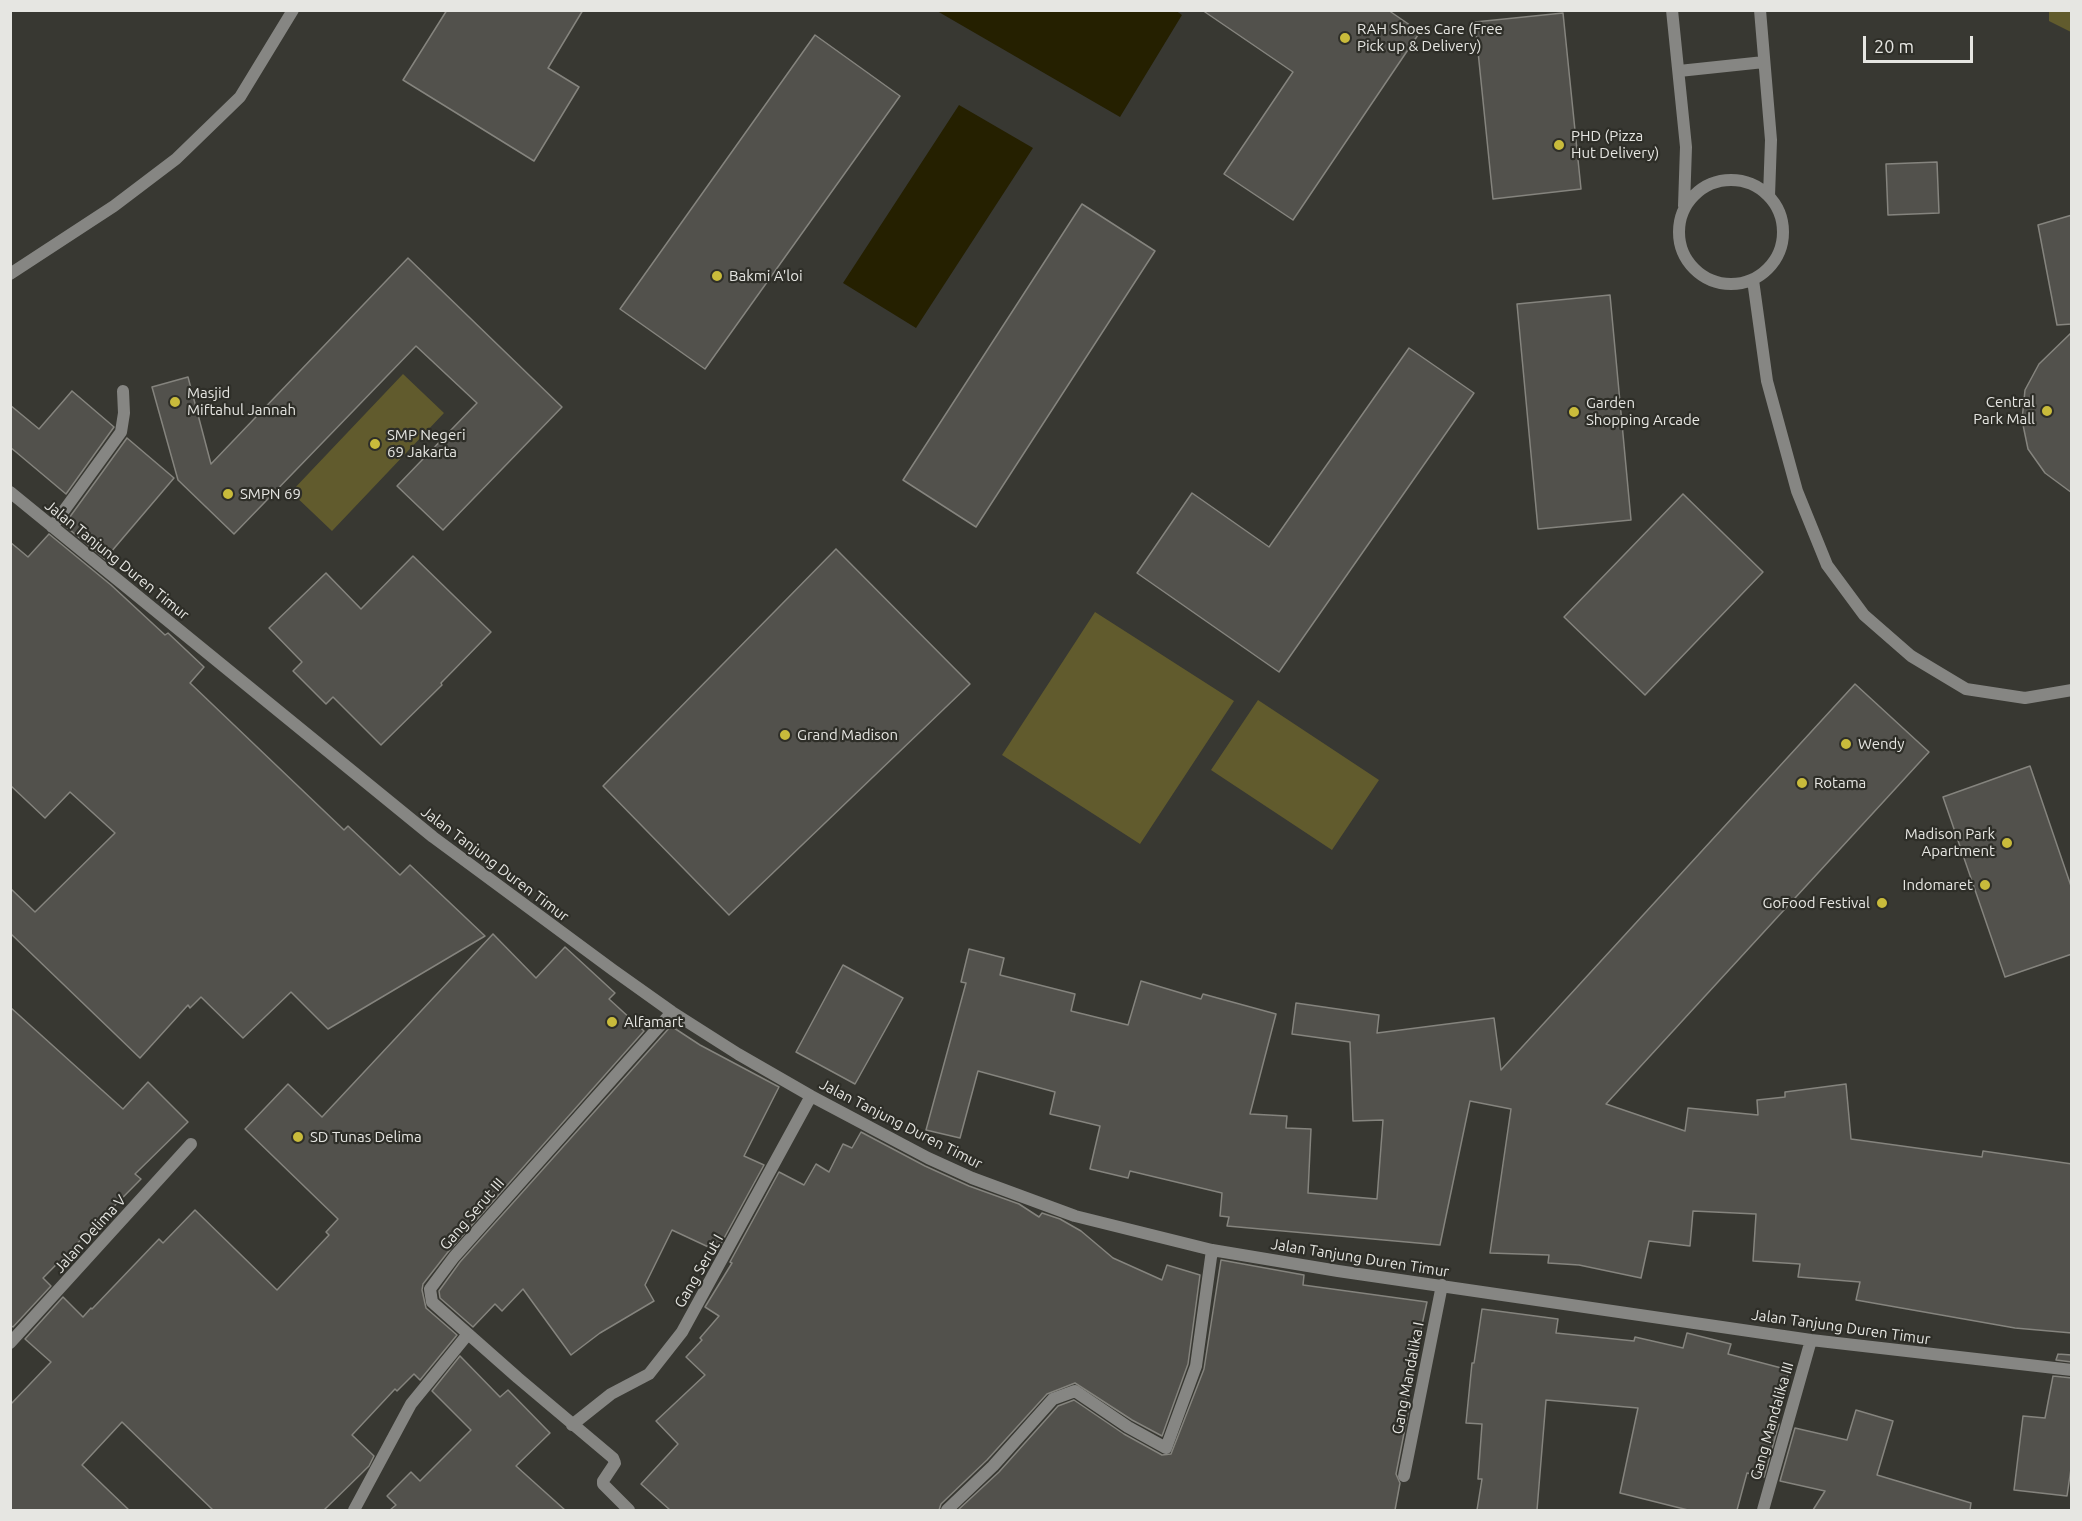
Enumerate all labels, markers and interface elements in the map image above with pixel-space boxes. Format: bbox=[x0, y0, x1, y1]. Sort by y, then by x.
place label: RAH Shoes Care (Free Pick up & Delivery) bbox=[1357, 20, 1503, 55]
scale bar bbox=[1866, 24, 1976, 62]
marker: RAH Shoes Care (Free Pick up & Delivery) bbox=[1338, 31, 1352, 45]
text: 20 m bbox=[1874, 36, 1914, 56]
place label: PHD (Pizza Hut Delivery) bbox=[1571, 127, 1659, 162]
marker: PHD (Pizza Hut Delivery) bbox=[1552, 138, 1566, 152]
place label: Bakmi A'loi bbox=[729, 267, 803, 285]
marker: Bakmi A'loi bbox=[710, 269, 724, 283]
place label: Masjid Miftahul Jannah bbox=[187, 384, 296, 419]
place label: Central Park Mall bbox=[1973, 393, 2035, 428]
place label: Garden Shopping Arcade bbox=[1586, 394, 1700, 429]
marker: Masjid Miftahul Jannah bbox=[168, 395, 182, 409]
marker: Central Park Mall bbox=[2040, 404, 2054, 418]
marker: Garden Shopping Arcade bbox=[1567, 405, 1581, 419]
place label: SMP Negeri 69 Jakarta bbox=[387, 426, 466, 461]
marker: SMP Negeri 69 Jakarta bbox=[368, 437, 382, 451]
place label: SMPN 69 bbox=[240, 485, 301, 503]
marker: SMPN 69 bbox=[221, 487, 235, 501]
street label: Jalan Tanjung Duren Timur bbox=[41, 496, 193, 624]
place label: Grand Madison bbox=[797, 726, 898, 744]
marker: Grand Madison bbox=[778, 728, 792, 742]
place label: Wendy bbox=[1858, 735, 1904, 753]
marker: Wendy bbox=[1839, 737, 1853, 751]
place label: Rotama bbox=[1814, 774, 1866, 792]
marker: Rotama bbox=[1795, 776, 1809, 790]
street label: Jalan Tanjung Duren Timur bbox=[418, 803, 572, 925]
place label: Madison Park Apartment bbox=[1905, 825, 1995, 860]
marker: Madison Park Apartment bbox=[2000, 836, 2014, 850]
place label: Indomaret bbox=[1903, 876, 1973, 894]
marker: Indomaret bbox=[1978, 878, 1992, 892]
place label: GoFood Festival bbox=[1763, 894, 1870, 912]
marker: GoFood Festival bbox=[1875, 896, 1889, 910]
place label: Alfamart bbox=[624, 1013, 683, 1031]
marker: Alfamart bbox=[605, 1015, 619, 1029]
street label: Jalan Tanjung Duren Timur bbox=[817, 1075, 985, 1173]
place label: SD Tunas Delima bbox=[310, 1128, 422, 1146]
marker: SD Tunas Delima bbox=[291, 1130, 305, 1144]
street label: Gang Serut III bbox=[436, 1174, 508, 1254]
street label: Jalan Delima V bbox=[50, 1191, 130, 1277]
street label: Gang Serut I bbox=[671, 1231, 727, 1311]
street label: Jalan Tanjung Duren Timur bbox=[1270, 1235, 1450, 1281]
street label: Jalan Tanjung Duren Timur bbox=[1751, 1306, 1931, 1348]
street label: Gang Mandalika I bbox=[1388, 1320, 1428, 1436]
street label: Gang Mandalika III bbox=[1747, 1360, 1797, 1482]

